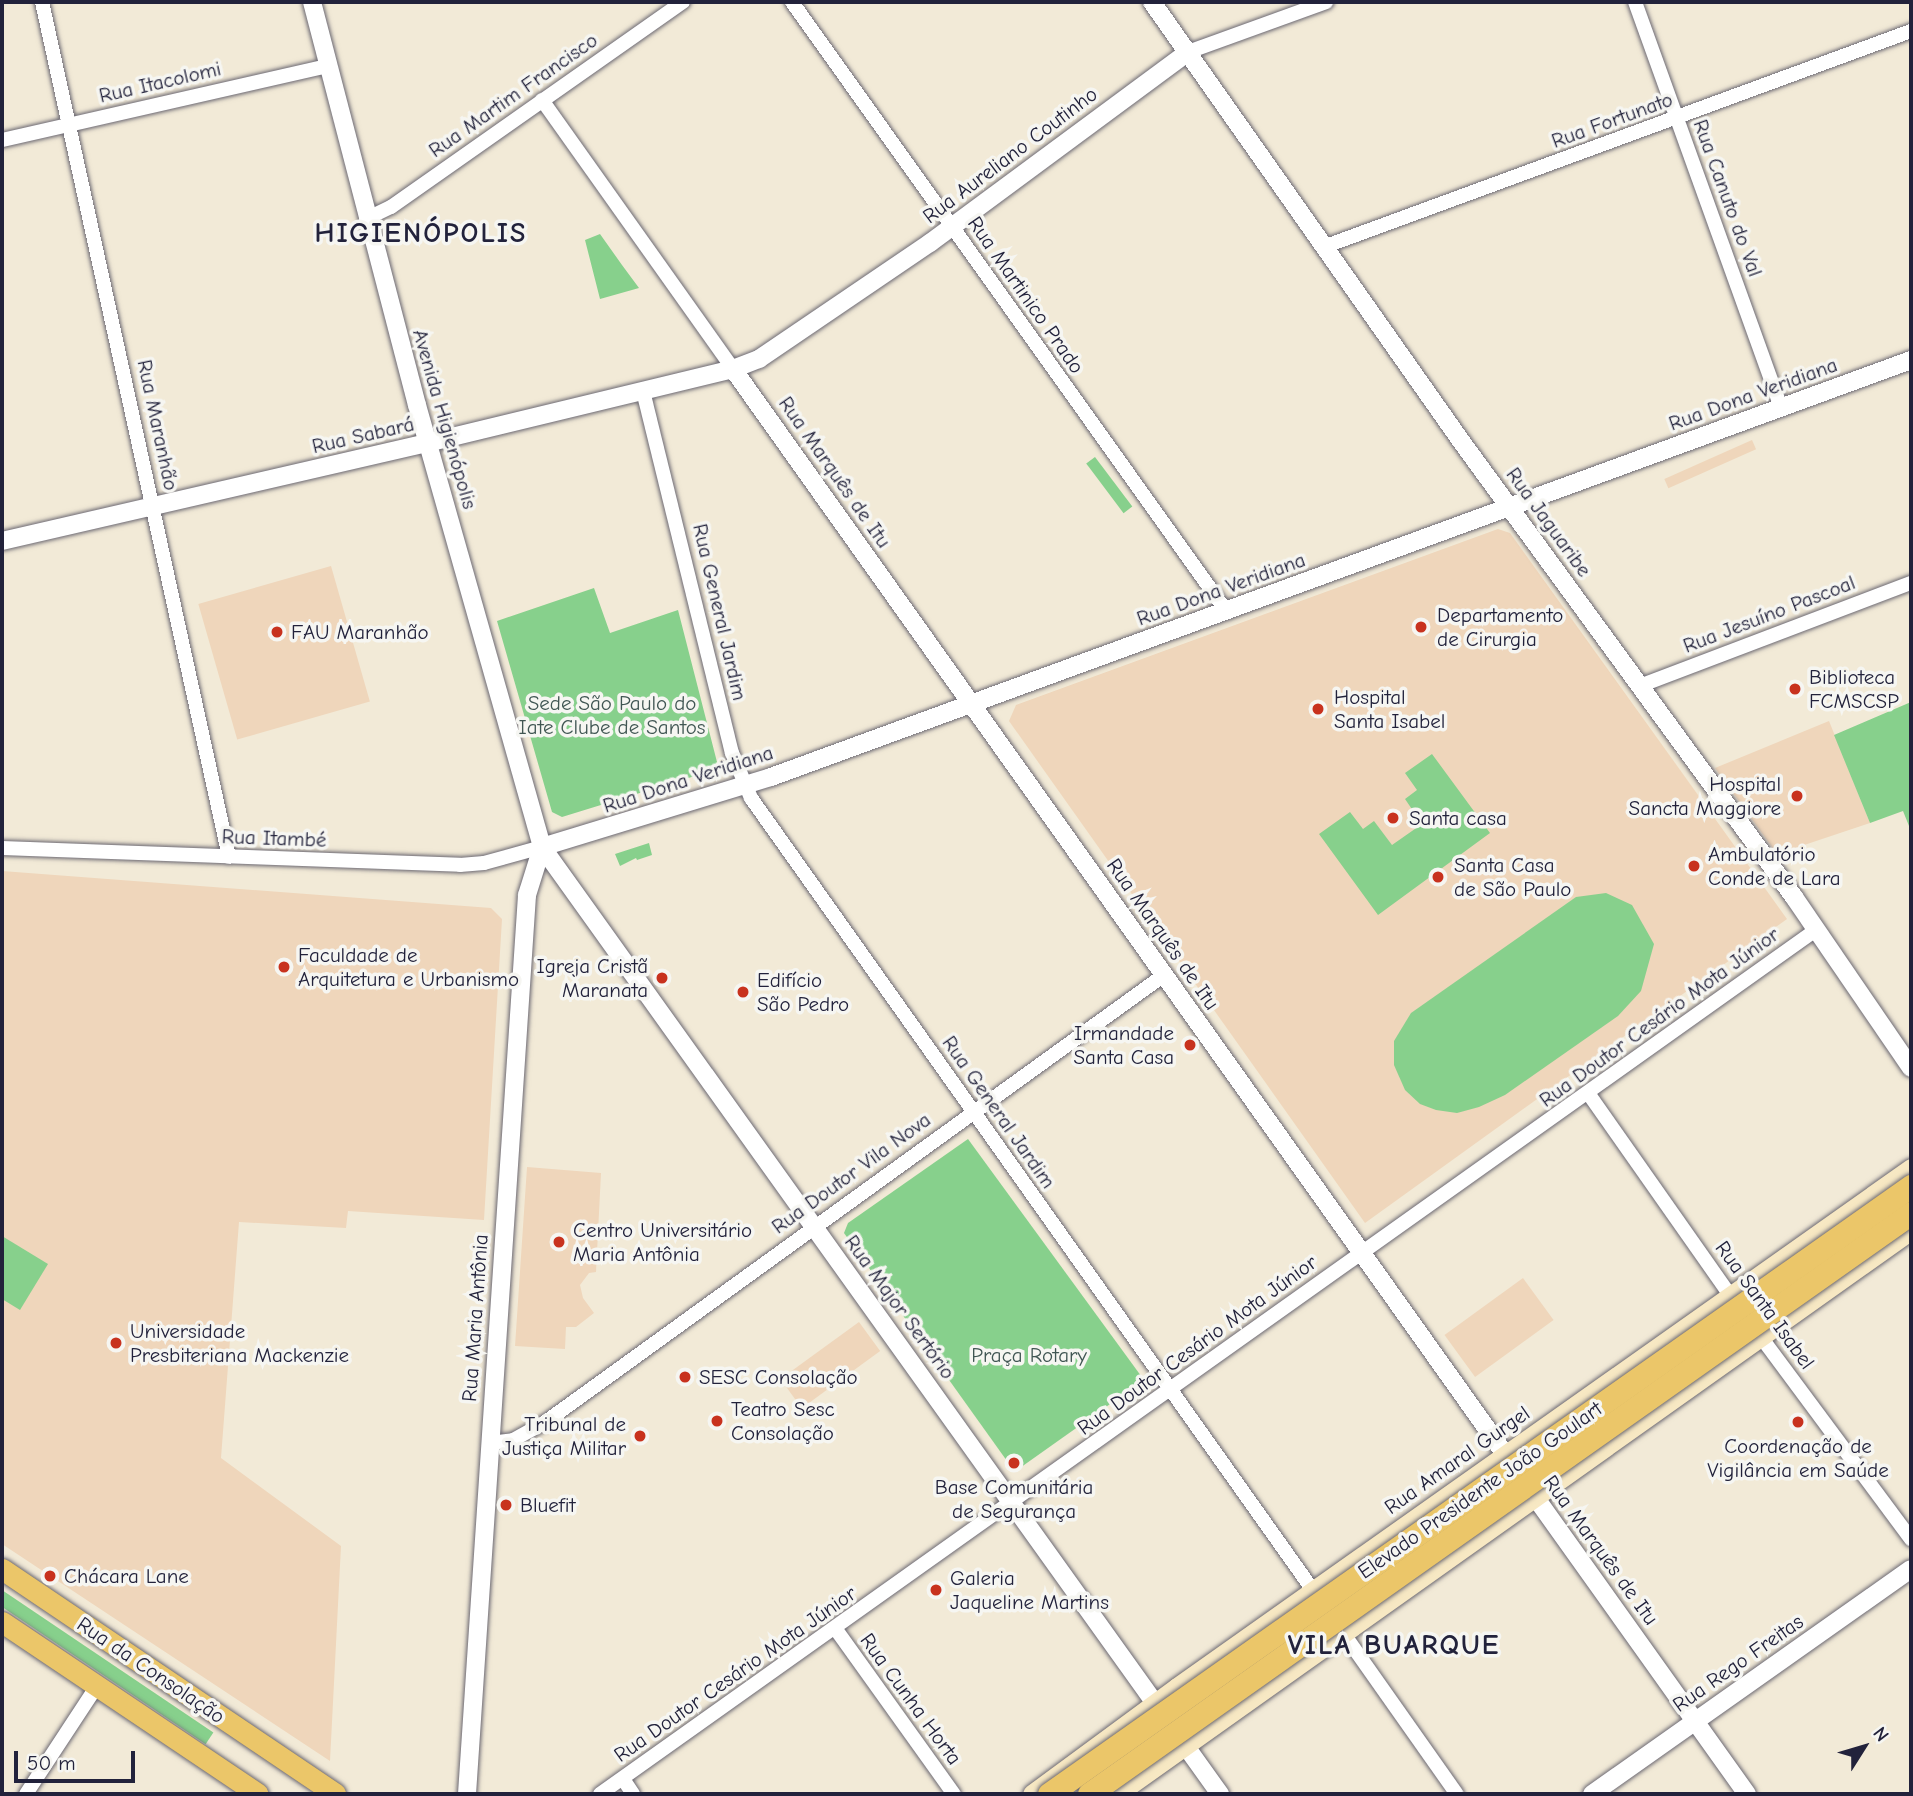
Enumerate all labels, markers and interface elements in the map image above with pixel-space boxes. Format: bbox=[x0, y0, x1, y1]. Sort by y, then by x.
street label: Rua Martim Francisco bbox=[424, 27, 602, 163]
street label: Rua Itacolomi bbox=[96, 56, 224, 108]
street label: Rua Aureliano Coutinho bbox=[918, 81, 1102, 229]
street label: Rua Fortunato bbox=[1548, 86, 1676, 154]
street label: Rua Canuto do Val bbox=[1688, 116, 1768, 280]
street label: Rua Martinico Prado bbox=[962, 212, 1090, 378]
district label: HIGIENÓPOLIS bbox=[316, 216, 526, 250]
street label: Avenida Higienópolis bbox=[407, 326, 483, 512]
street label: Rua Dona Veridiana bbox=[1665, 352, 1841, 436]
street label: Rua Maranhão bbox=[132, 357, 184, 493]
street label: Rua Marquês de Itu bbox=[773, 391, 897, 553]
street label: Rua Sabará bbox=[309, 411, 417, 459]
street label: Rua Jaguaribe bbox=[1501, 462, 1597, 582]
street label: Rua General Jardim bbox=[687, 521, 753, 703]
street label: Rua Dona Veridiana bbox=[1133, 547, 1309, 631]
street label: Rua Jesuíno Pascoal bbox=[1679, 570, 1859, 658]
place label: Departamento de Cirurgia bbox=[1437, 602, 1563, 652]
marker: Departamento de Cirurgia bbox=[1411, 617, 1431, 637]
place label: FAU Maranhão bbox=[291, 619, 429, 645]
marker: FAU Maranhão bbox=[269, 624, 285, 640]
place label: Biblioteca FCMSCSP bbox=[1809, 664, 1899, 714]
marker: Biblioteca FCMSCSP bbox=[1787, 681, 1803, 697]
place label: Hospital Santa Isabel bbox=[1334, 684, 1445, 734]
park label: Sede São Paulo do Iate Clube de Santos bbox=[519, 690, 705, 740]
marker: Hospital Santa Isabel bbox=[1308, 699, 1328, 719]
street label: Rua Dona Veridiana bbox=[600, 740, 776, 818]
place label: Hospital Sancta Maggiore bbox=[1629, 771, 1781, 821]
marker: Hospital Sancta Maggiore bbox=[1787, 786, 1807, 806]
place label: Santa casa bbox=[1409, 805, 1507, 831]
marker: Santa casa bbox=[1383, 808, 1403, 828]
street label: Rua Itambé bbox=[221, 824, 327, 852]
place label: Ambulatório Conde de Lara bbox=[1708, 841, 1841, 891]
place label: Santa Casa de São Paulo bbox=[1454, 852, 1571, 902]
street label: Rua Marquês de Itu bbox=[1101, 853, 1225, 1015]
marker: Ambulatório Conde de Lara bbox=[1686, 858, 1702, 874]
marker: Santa Casa de São Paulo bbox=[1428, 867, 1448, 887]
street label: Rua Doutor Cesário Mota Júnior bbox=[1534, 922, 1784, 1112]
place label: Faculdade de Arquitetura e Urbanismo bbox=[298, 942, 519, 992]
place label: Igreja Cristã Maranata bbox=[536, 953, 648, 1003]
marker: Faculdade de Arquitetura e Urbanismo bbox=[276, 959, 292, 975]
place label: Edifício São Pedro bbox=[757, 967, 849, 1017]
marker: Igreja Cristã Maranata bbox=[654, 970, 670, 986]
marker: Edifício São Pedro bbox=[735, 984, 751, 1000]
place label: Irmandade Santa Casa bbox=[1073, 1020, 1174, 1070]
street label: Rua General Jardim bbox=[937, 1031, 1061, 1193]
marker: Irmandade Santa Casa bbox=[1180, 1035, 1200, 1055]
street label: Rua Doutor Vila Nova bbox=[767, 1107, 935, 1239]
place label: Centro Universitário Maria Antônia bbox=[573, 1217, 752, 1267]
street label: Rua Major Sertório bbox=[839, 1230, 961, 1384]
street label: Rua Maria Antônia bbox=[457, 1233, 493, 1403]
marker: Centro Universitário Maria Antônia bbox=[551, 1234, 567, 1250]
street label: Rua Santa Isabel bbox=[1710, 1236, 1820, 1374]
street label: Rua Doutor Cesário Mota Júnior bbox=[1072, 1250, 1322, 1440]
place label: Universidade Presbiteriana Mackenzie bbox=[130, 1318, 349, 1368]
marker: Universidade Presbiteriana Mackenzie bbox=[108, 1335, 124, 1351]
park label: Praça Rotary bbox=[971, 1342, 1087, 1368]
place label: SESC Consolação bbox=[699, 1364, 858, 1390]
marker: SESC Consolação bbox=[677, 1369, 693, 1385]
place label: Teatro Sesc Consolação bbox=[731, 1396, 835, 1446]
street label: Elevado Presidente João Goulart bbox=[1353, 1396, 1607, 1584]
street label: Rua Amaral Gurgel bbox=[1379, 1400, 1535, 1520]
place label: Tribunal de Justiça Militar bbox=[502, 1411, 626, 1461]
marker: Teatro Sesc Consolação bbox=[709, 1413, 725, 1429]
marker: Coordenação de Vigilância em Saúde bbox=[1790, 1414, 1806, 1430]
marker: Tribunal de Justiça Militar bbox=[632, 1428, 648, 1444]
place label: Coordenação de Vigilância em Saúde bbox=[1707, 1433, 1889, 1483]
marker: Base Comunitária de Segurança bbox=[1006, 1455, 1022, 1471]
street label: Rua Marquês de Itu bbox=[1538, 1470, 1664, 1630]
place label: Base Comunitária de Segurança bbox=[935, 1474, 1093, 1524]
place label: Bluefit bbox=[520, 1492, 576, 1518]
marker: Bluefit bbox=[498, 1497, 514, 1513]
place label: Chácara Lane bbox=[64, 1563, 189, 1589]
place label: Galeria Jaqueline Martins bbox=[950, 1565, 1109, 1615]
marker: Chácara Lane bbox=[42, 1568, 58, 1584]
street label: Rua Doutor Cesário Mota Júnior bbox=[609, 1580, 861, 1768]
marker: Galeria Jaqueline Martins bbox=[928, 1582, 944, 1598]
street label: Rua Rego Freitas bbox=[1668, 1609, 1808, 1717]
street label: Rua da Consolação bbox=[72, 1611, 230, 1729]
street label: Rua Cunha Horta bbox=[855, 1628, 967, 1770]
district label: VILA BUARQUE bbox=[1289, 1628, 1499, 1662]
north arrow bbox=[1829, 1712, 1899, 1782]
text: N bbox=[1868, 1723, 1893, 1746]
scale bar bbox=[18, 1736, 138, 1780]
text: 50 m bbox=[27, 1751, 76, 1775]

